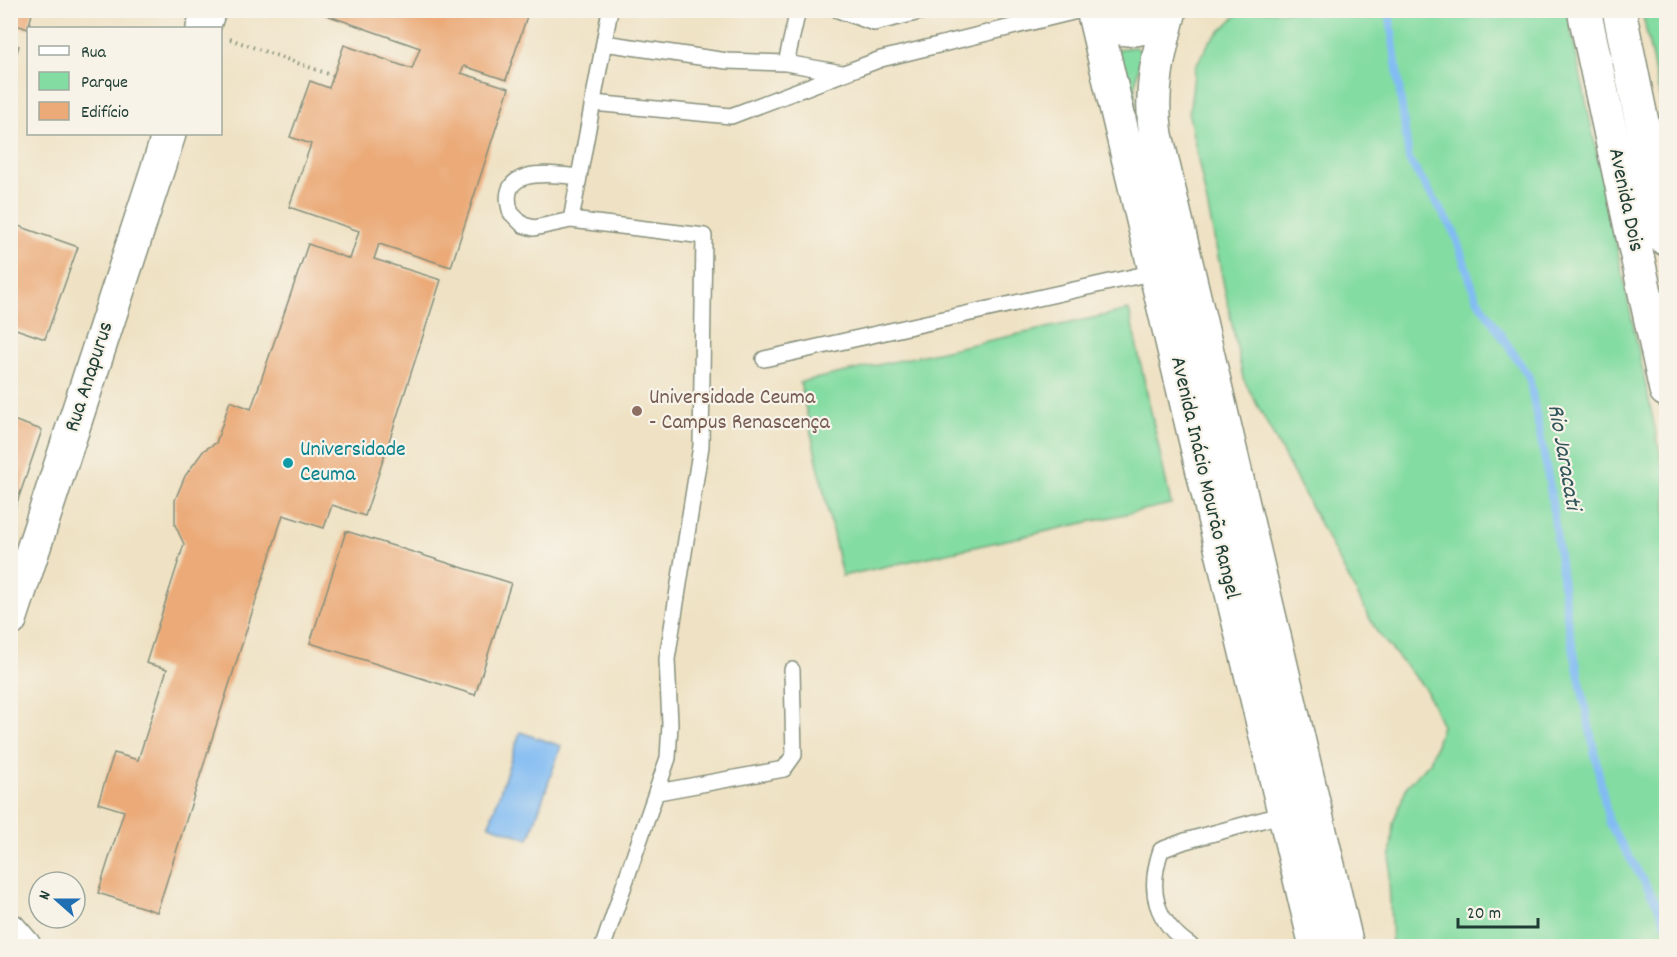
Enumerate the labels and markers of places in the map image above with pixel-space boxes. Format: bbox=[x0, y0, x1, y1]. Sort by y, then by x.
place label: Universidade Ceuma - Campus Renascença bbox=[649, 383, 830, 439]
marker: Universidade Ceuma - Campus Renascença bbox=[630, 404, 644, 418]
place label: Universidade Ceuma bbox=[300, 435, 406, 491]
marker: Universidade Ceuma bbox=[281, 456, 295, 470]

